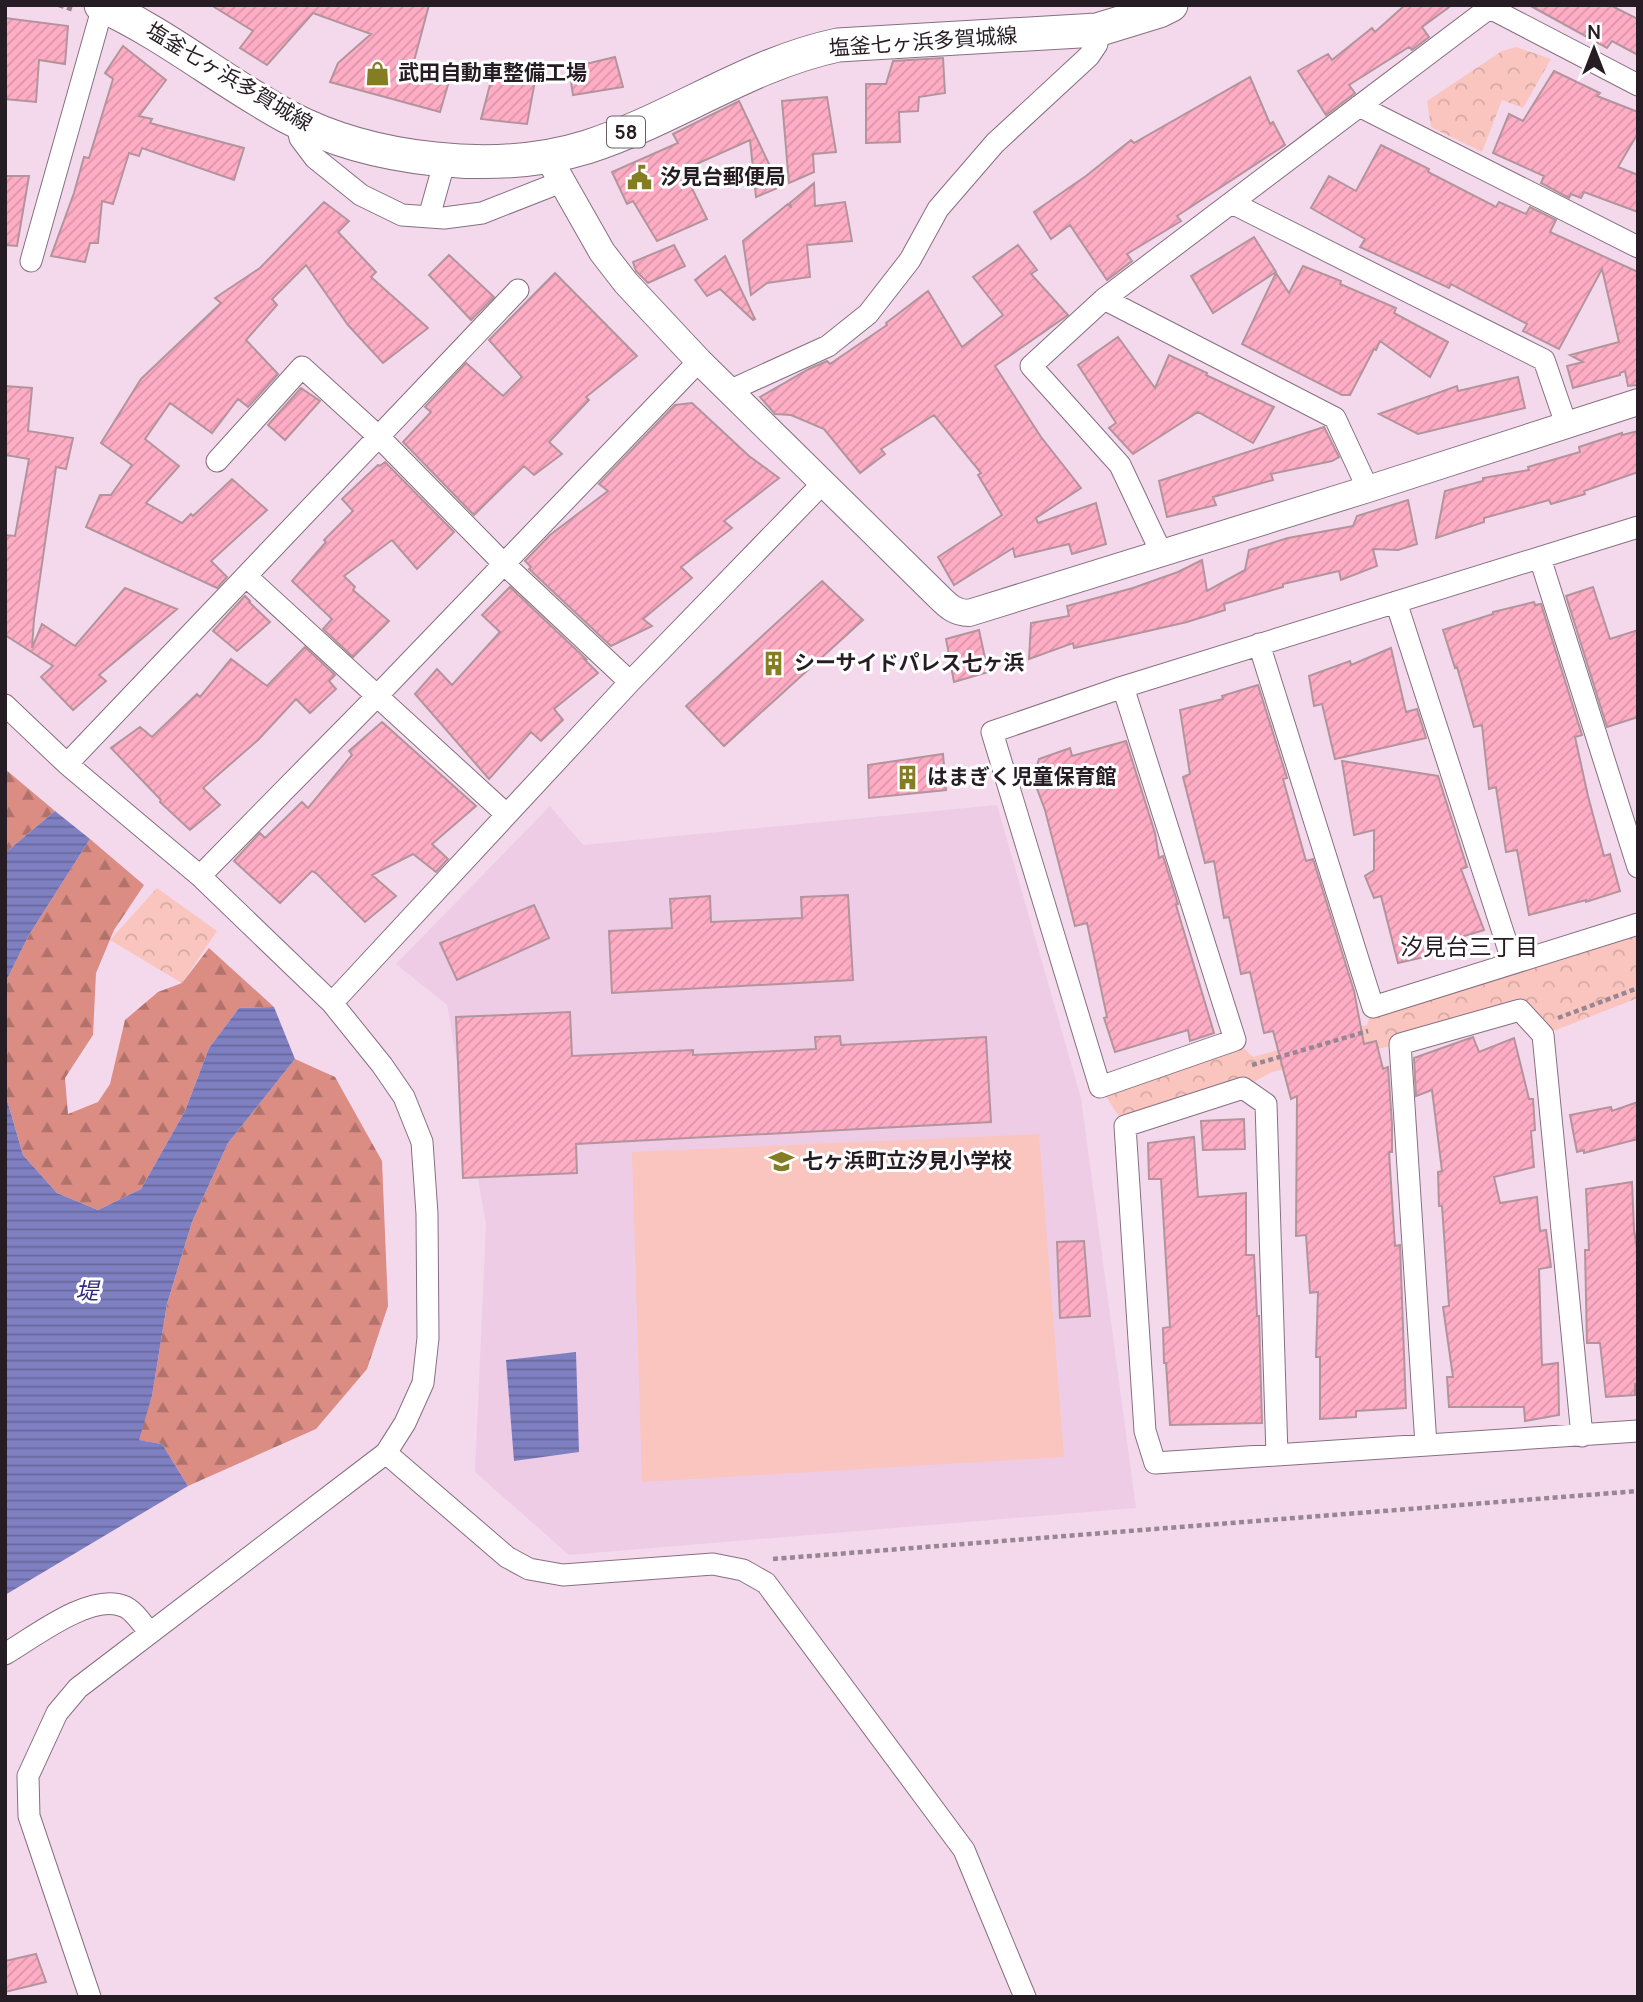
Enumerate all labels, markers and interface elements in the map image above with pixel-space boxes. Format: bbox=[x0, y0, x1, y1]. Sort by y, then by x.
north arrow bbox=[1559, 14, 1629, 84]
street label: 塩釜七ヶ浜多賀城線 bbox=[141, 15, 318, 137]
text: N bbox=[1587, 19, 1601, 45]
street label: 塩釜七ヶ浜多賀城線 bbox=[828, 20, 1018, 62]
place label: 武田自動車整備工場 bbox=[398, 58, 587, 86]
shop icon: 武田自動車整備工場 bbox=[364, 59, 392, 87]
road number: 58 bbox=[607, 116, 645, 148]
place label: 汐見台郵便局 bbox=[660, 162, 786, 190]
public building icon: 汐見台郵便局 bbox=[626, 163, 654, 191]
place label: シーサイドパレス七ヶ浜 bbox=[794, 648, 1025, 676]
building icon: シーサイドパレス七ヶ浜 bbox=[760, 649, 788, 677]
place label: はまぎく児童保育館 bbox=[927, 762, 1116, 790]
building icon: はまぎく児童保育館 bbox=[893, 763, 921, 791]
district label: 汐見台三丁目 bbox=[1400, 930, 1538, 962]
place label: 七ヶ浜町立汐見小学校 bbox=[802, 1146, 1012, 1174]
school or university icon: 七ヶ浜町立汐見小学校 bbox=[768, 1147, 796, 1175]
water label: 堤 bbox=[76, 1274, 102, 1306]

